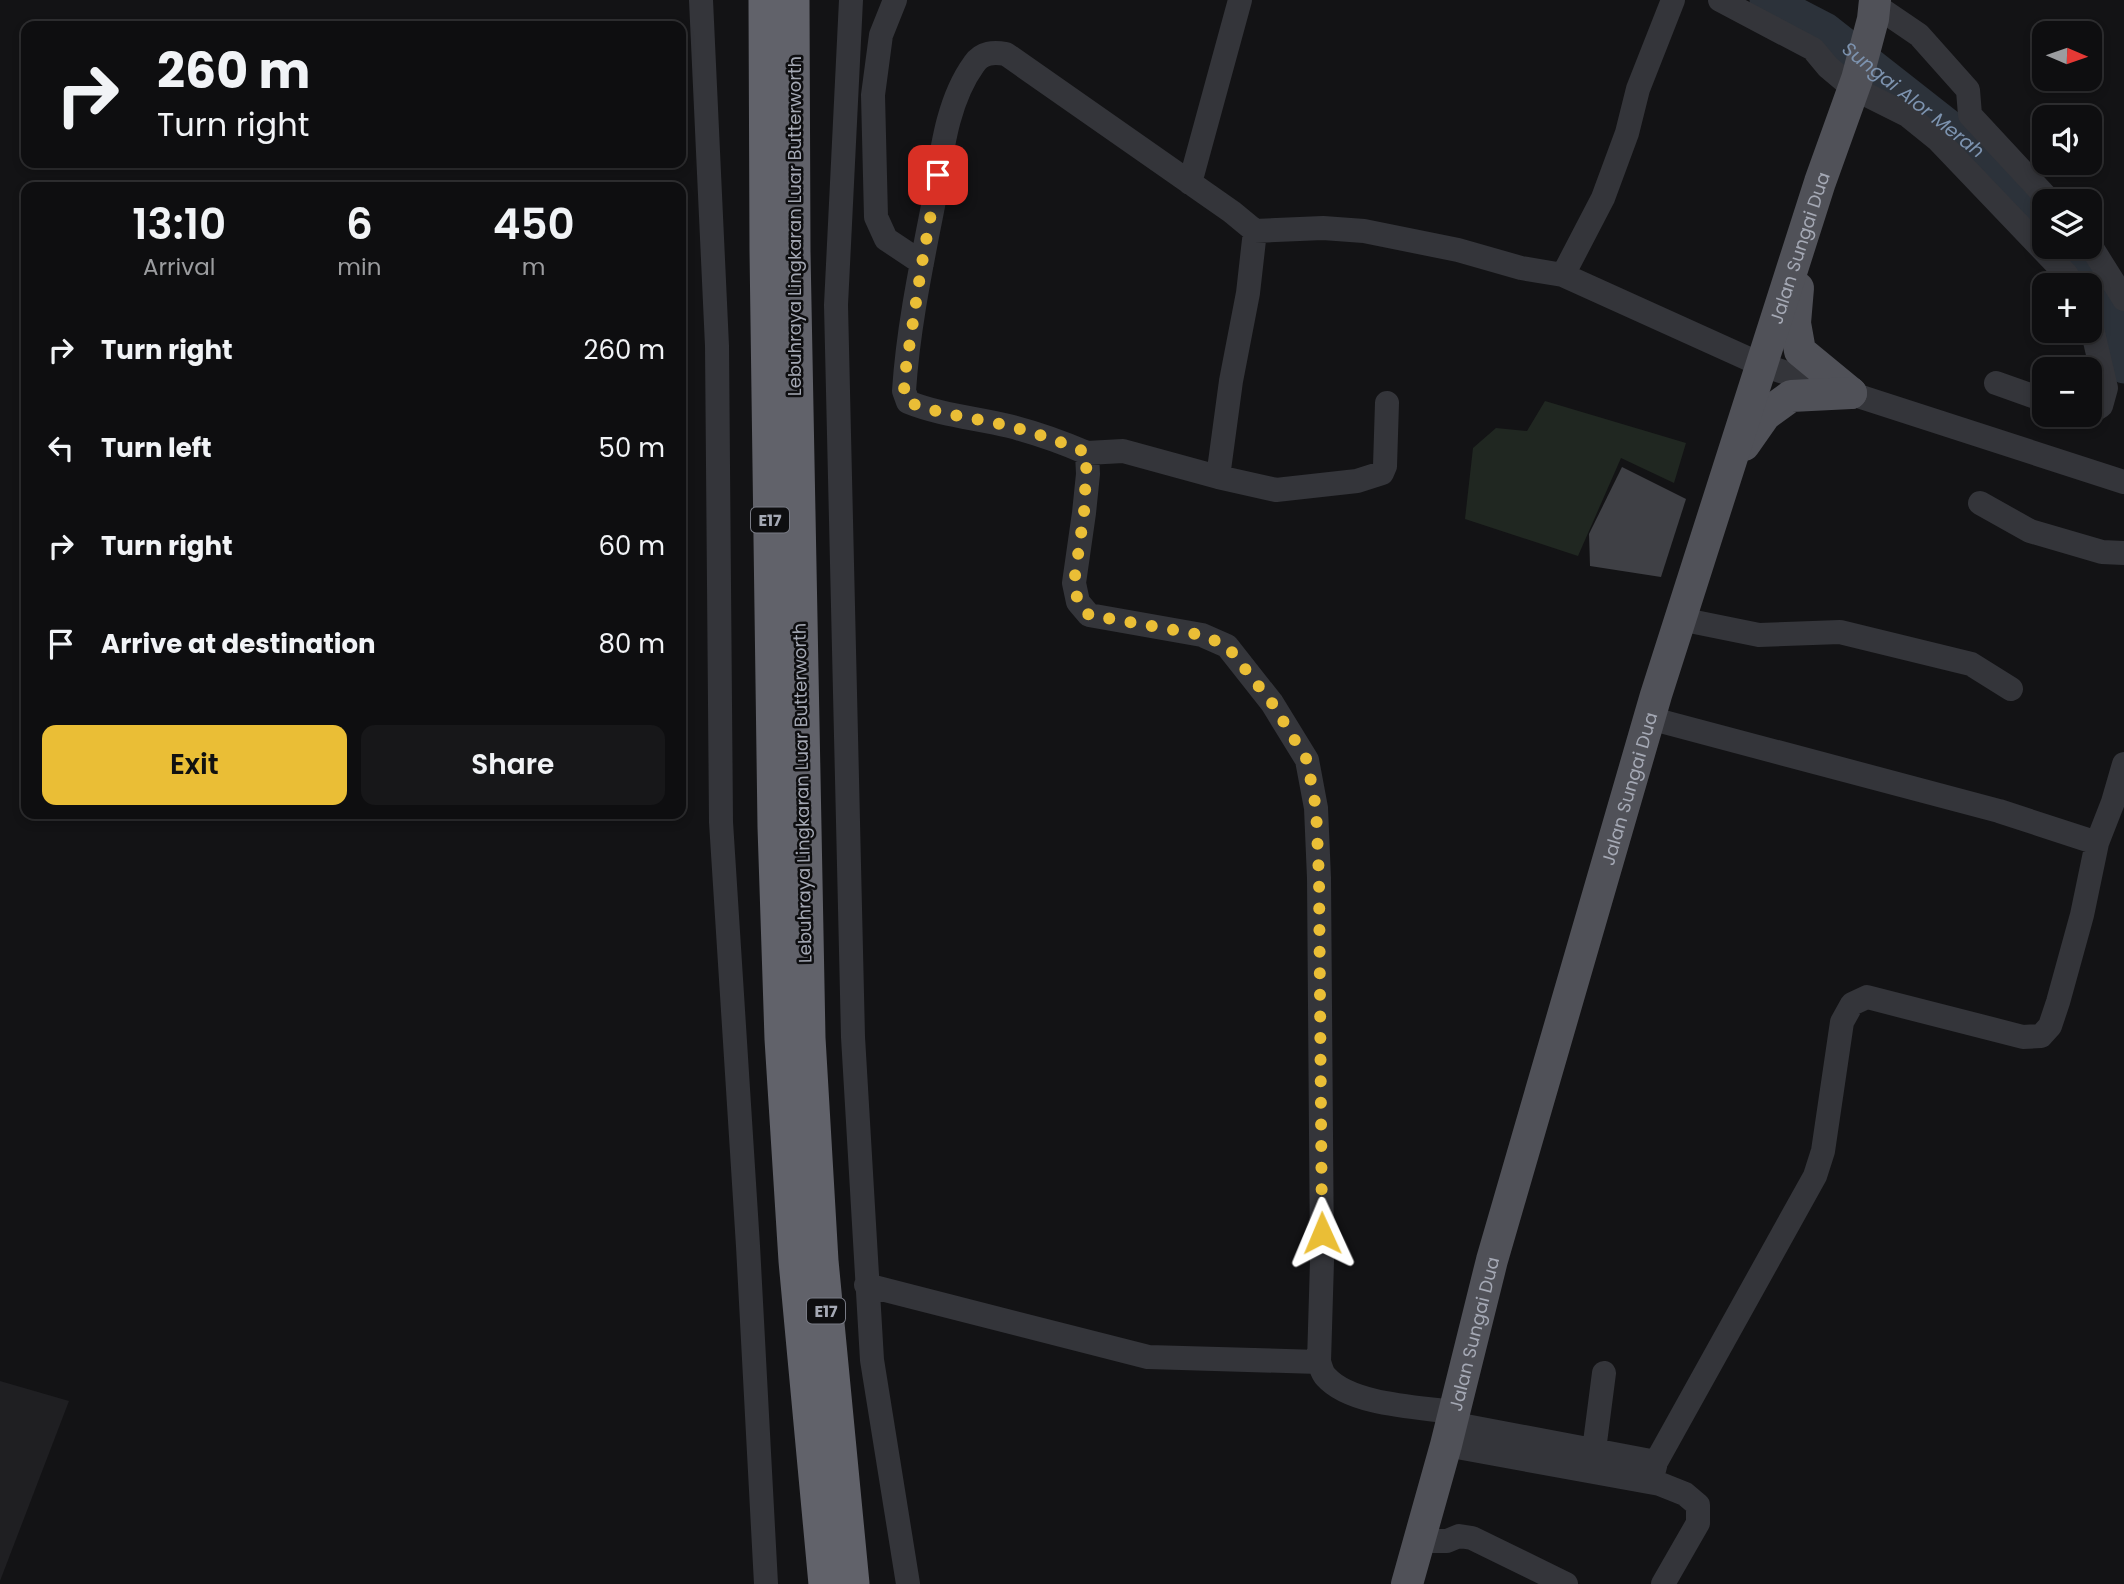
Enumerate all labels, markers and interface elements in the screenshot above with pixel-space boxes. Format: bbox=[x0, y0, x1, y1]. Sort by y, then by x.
north arrow bbox=[2032, 21, 2102, 91]
map controls bbox=[2032, 21, 2102, 427]
water label: Sungai Alor Merah bbox=[1837, 35, 1990, 164]
text: 260 m bbox=[157, 37, 310, 105]
icon: right bbox=[42, 49, 133, 140]
street label: Lebuhraya Lingkaran Luar Butterworth bbox=[782, 56, 807, 396]
text: Turn right bbox=[157, 102, 309, 147]
button: sound bbox=[2032, 105, 2102, 175]
pin bbox=[908, 145, 968, 205]
icon: arrive bbox=[919, 156, 957, 194]
street label: Jalan Sungai Dua bbox=[1763, 168, 1835, 327]
button: layers bbox=[2032, 189, 2102, 259]
text: 13:10 bbox=[132, 195, 226, 254]
text: 6 bbox=[346, 195, 373, 254]
text: 450 bbox=[493, 195, 575, 254]
text: Arrival bbox=[143, 251, 215, 283]
text: min bbox=[337, 251, 381, 283]
text: m bbox=[522, 251, 546, 283]
button: + bbox=[2032, 273, 2102, 343]
icon: right bbox=[42, 331, 80, 369]
text: Turn right bbox=[101, 332, 233, 368]
text: 260 m bbox=[583, 332, 665, 368]
button: − bbox=[2032, 357, 2102, 427]
icon: left bbox=[42, 429, 80, 467]
text: Turn left bbox=[101, 430, 212, 466]
text: 50 m bbox=[599, 430, 665, 466]
road number: E17 bbox=[751, 508, 789, 533]
icon: right bbox=[42, 527, 80, 565]
text: Turn right bbox=[101, 528, 233, 564]
text: 60 m bbox=[598, 528, 665, 564]
street label: Lebuhraya Lingkaran Luar Butterworth bbox=[787, 623, 817, 963]
icon: arrive bbox=[42, 625, 80, 663]
text: Arrive at destination bbox=[101, 626, 376, 662]
text: 80 m bbox=[599, 626, 665, 662]
street label: Jalan Sungai Dua bbox=[1595, 709, 1663, 868]
button: Exit bbox=[42, 725, 347, 805]
button: Share bbox=[361, 725, 665, 805]
position arrow bbox=[1285, 1196, 1359, 1270]
street label: Jalan Sungai Dua bbox=[1442, 1254, 1505, 1414]
road number: E17 bbox=[807, 1298, 845, 1324]

